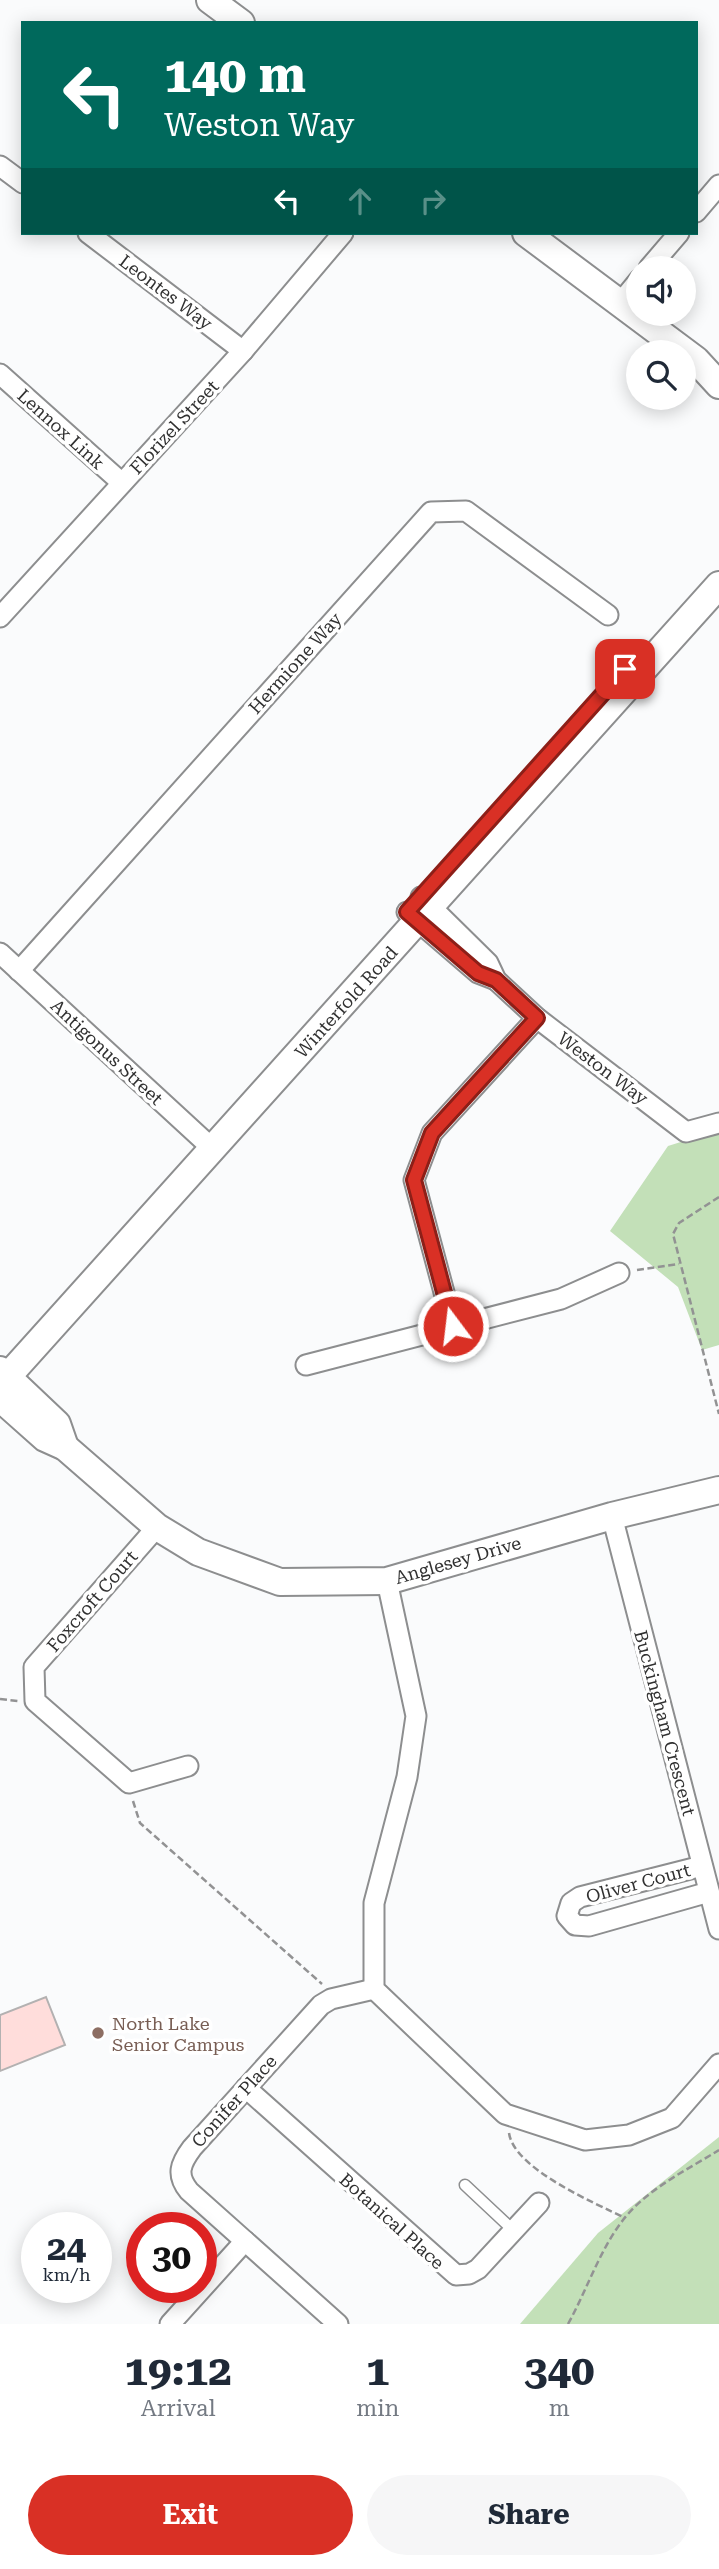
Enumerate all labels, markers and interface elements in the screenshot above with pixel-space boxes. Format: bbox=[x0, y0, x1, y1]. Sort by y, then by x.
text: 140 m bbox=[164, 47, 306, 104]
icon: left bbox=[49, 49, 140, 140]
text: Weston Way bbox=[164, 106, 355, 144]
icon: left bbox=[268, 182, 306, 220]
icon: ahead bbox=[341, 182, 379, 220]
icon: right bbox=[414, 182, 452, 220]
street label: Leontes Way bbox=[115, 250, 217, 334]
map controls bbox=[626, 256, 696, 410]
button: sound bbox=[626, 256, 696, 326]
button: search bbox=[626, 340, 696, 410]
street label: Florizel Street bbox=[125, 376, 223, 478]
street label: Lennox Link bbox=[13, 385, 109, 473]
street label: Hermione Way bbox=[244, 608, 346, 718]
pin bbox=[595, 639, 655, 699]
icon: arrive bbox=[606, 650, 644, 688]
street label: Winterfold Road bbox=[290, 941, 402, 1062]
street label: Antigonus Street bbox=[47, 995, 167, 1109]
street label: Weston Way bbox=[554, 1027, 652, 1109]
position arrow bbox=[416, 1289, 490, 1363]
street label: Anglesey Drive bbox=[393, 1532, 524, 1588]
street label: Foxcroft Court bbox=[42, 1546, 142, 1656]
street label: Buckingham Crescent bbox=[630, 1628, 700, 1818]
street label: Oliver Court bbox=[584, 1859, 693, 1907]
place label: North Lake Senior Campus bbox=[112, 2013, 244, 2055]
marker: North Lake Senior Campus bbox=[90, 2025, 106, 2041]
street label: Conifer Place bbox=[187, 2051, 281, 2151]
street label: Botanical Place bbox=[335, 2169, 449, 2274]
speed limit sign: 30 bbox=[126, 2212, 217, 2303]
text: 24 bbox=[47, 2228, 86, 2269]
text: km/h bbox=[42, 2264, 91, 2285]
text: 19:12 bbox=[125, 2346, 232, 2395]
text: 1 bbox=[366, 2346, 390, 2395]
text: 340 bbox=[524, 2346, 594, 2395]
text: Arrival bbox=[141, 2395, 215, 2422]
text: min bbox=[356, 2395, 399, 2422]
text: m bbox=[549, 2395, 570, 2422]
button: Exit bbox=[28, 2475, 353, 2555]
button: Share bbox=[367, 2475, 691, 2555]

